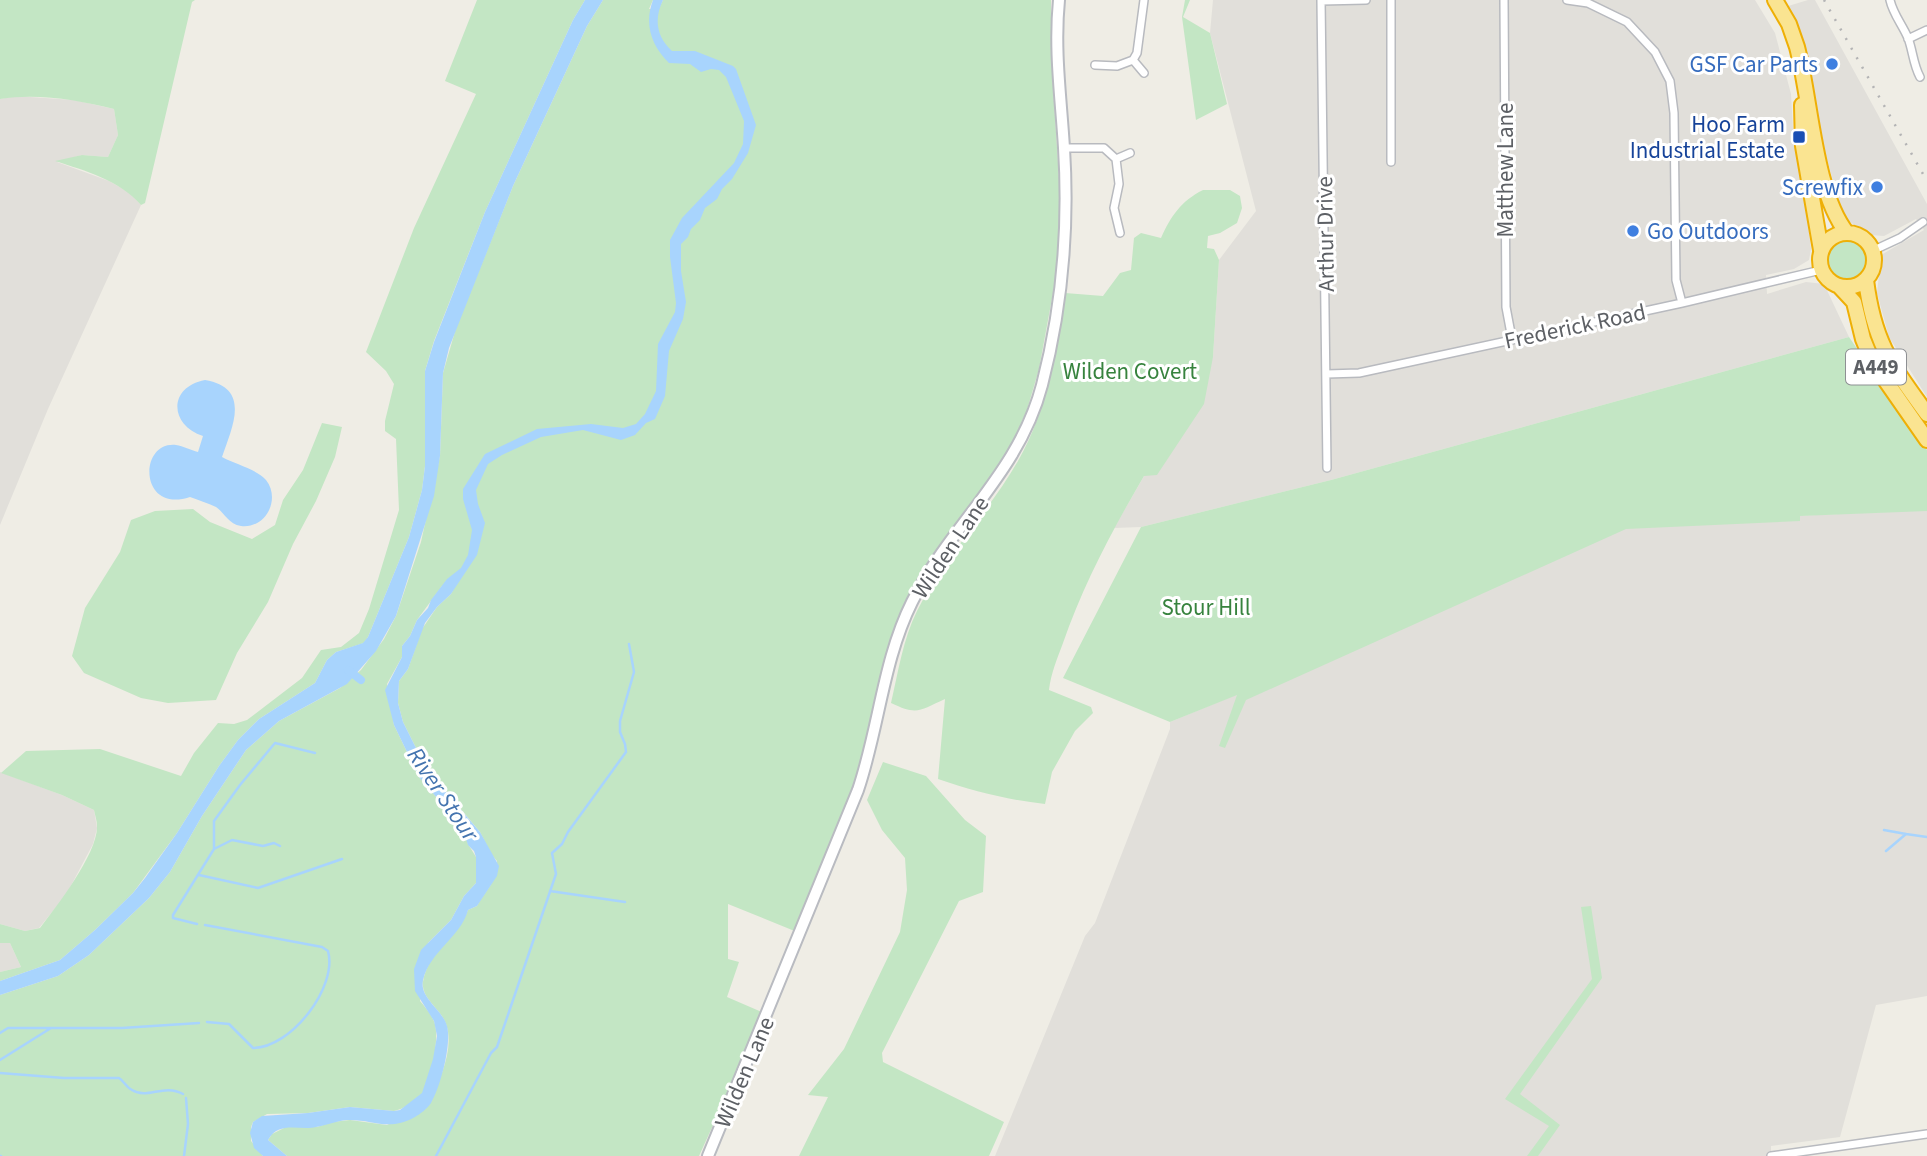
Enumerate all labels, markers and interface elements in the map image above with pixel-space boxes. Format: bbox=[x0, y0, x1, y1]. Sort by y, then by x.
place label: GSF Car Parts bbox=[1689, 48, 1818, 81]
marker: GSF Car Parts bbox=[1824, 56, 1840, 72]
street label: Matthew Lane bbox=[1489, 102, 1522, 238]
place label: Hoo Farm Industrial Estate bbox=[1630, 108, 1785, 167]
marker: Hoo Farm Industrial Estate bbox=[1791, 129, 1807, 145]
place label: Screwfix bbox=[1782, 171, 1863, 204]
street label: Arthur Drive bbox=[1308, 176, 1343, 292]
marker: Screwfix bbox=[1869, 179, 1885, 195]
place label: Go Outdoors bbox=[1647, 215, 1769, 248]
marker: Go Outdoors bbox=[1625, 223, 1641, 239]
street label: Frederick Road bbox=[1501, 295, 1649, 358]
road number: A449 bbox=[1846, 350, 1906, 384]
park label: Wilden Covert bbox=[1063, 355, 1197, 388]
street label: Wilden Lane bbox=[904, 489, 997, 605]
park label: Stour Hill bbox=[1161, 591, 1251, 624]
water label: River Stour bbox=[398, 740, 488, 850]
street label: Wilden Lane bbox=[706, 1012, 783, 1133]

